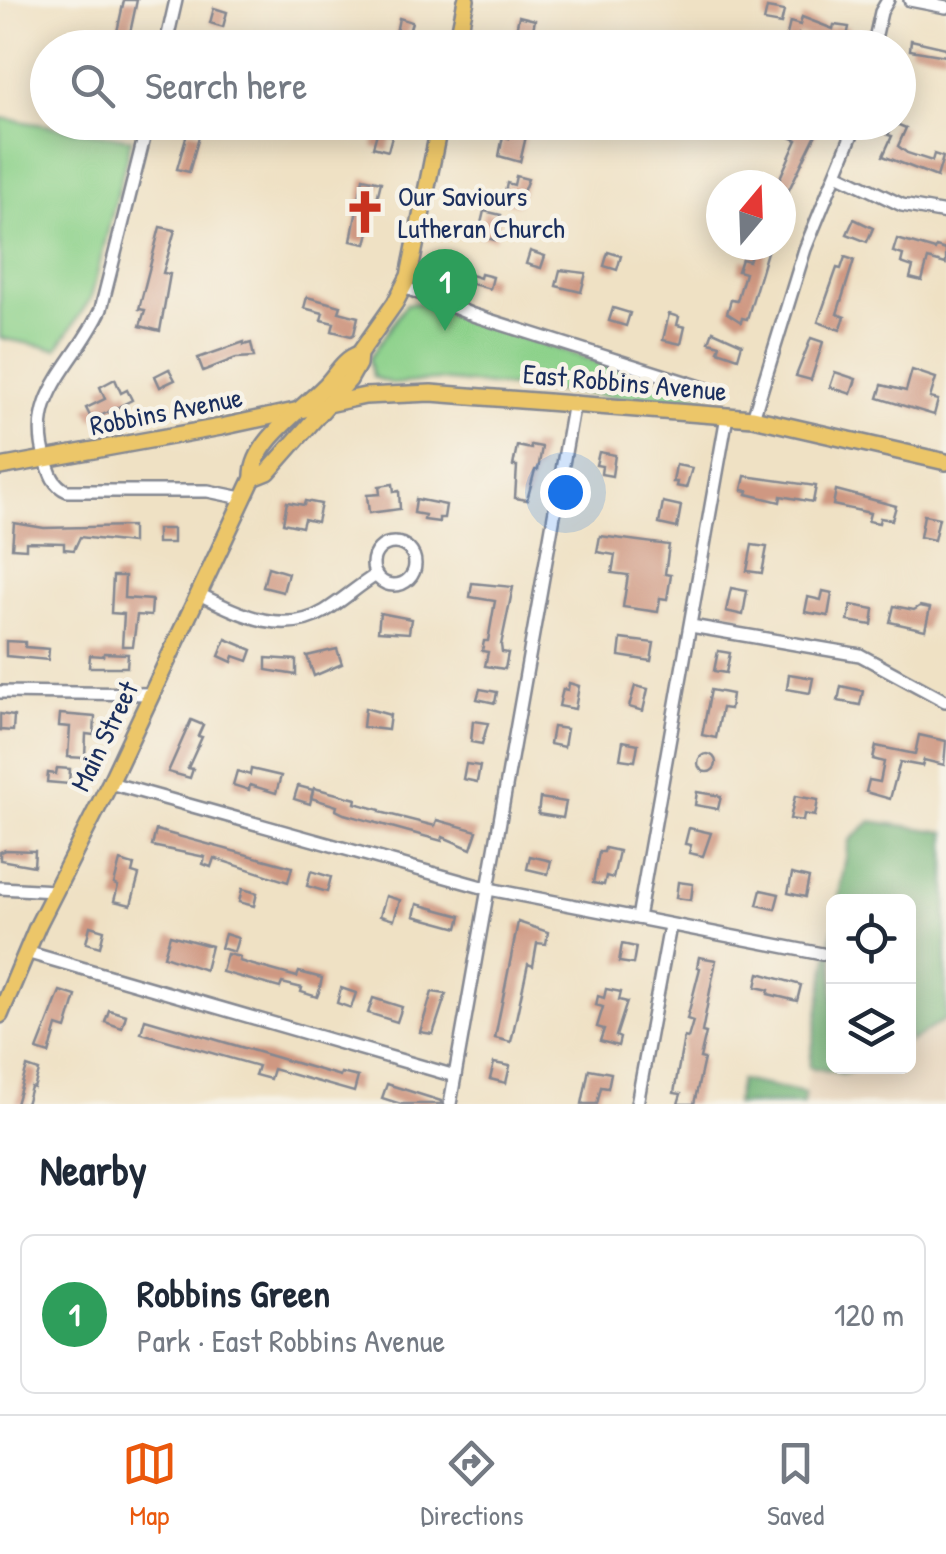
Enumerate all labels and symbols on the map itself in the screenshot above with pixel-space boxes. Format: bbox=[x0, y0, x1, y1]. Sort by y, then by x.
north arrow bbox=[706, 170, 796, 260]
place label: Our Saviours Lutheran Church bbox=[398, 177, 565, 247]
church icon: Our Saviours Lutheran Church bbox=[341, 188, 389, 236]
pin: 1 bbox=[412, 248, 478, 331]
street label: East Robbins Avenue bbox=[522, 354, 728, 410]
street label: Robbins Avenue bbox=[87, 378, 245, 444]
your location bbox=[540, 467, 591, 518]
street label: Main Street bbox=[61, 674, 147, 797]

